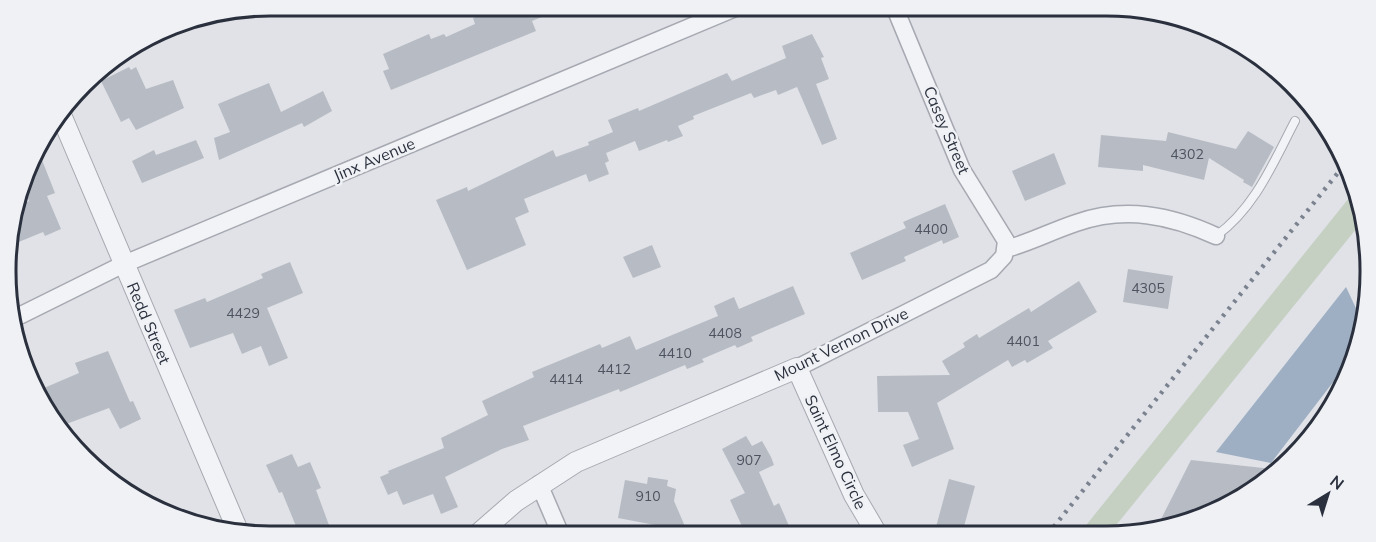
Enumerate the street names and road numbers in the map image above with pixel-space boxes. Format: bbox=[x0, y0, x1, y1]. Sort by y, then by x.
street label: Casey Street bbox=[919, 83, 975, 177]
street label: Jinx Avenue bbox=[330, 133, 418, 185]
street label: Redd Street bbox=[123, 279, 175, 367]
street label: Mount Vernon Drive bbox=[771, 303, 911, 385]
street label: Saint Elmo Circle bbox=[801, 392, 871, 512]

